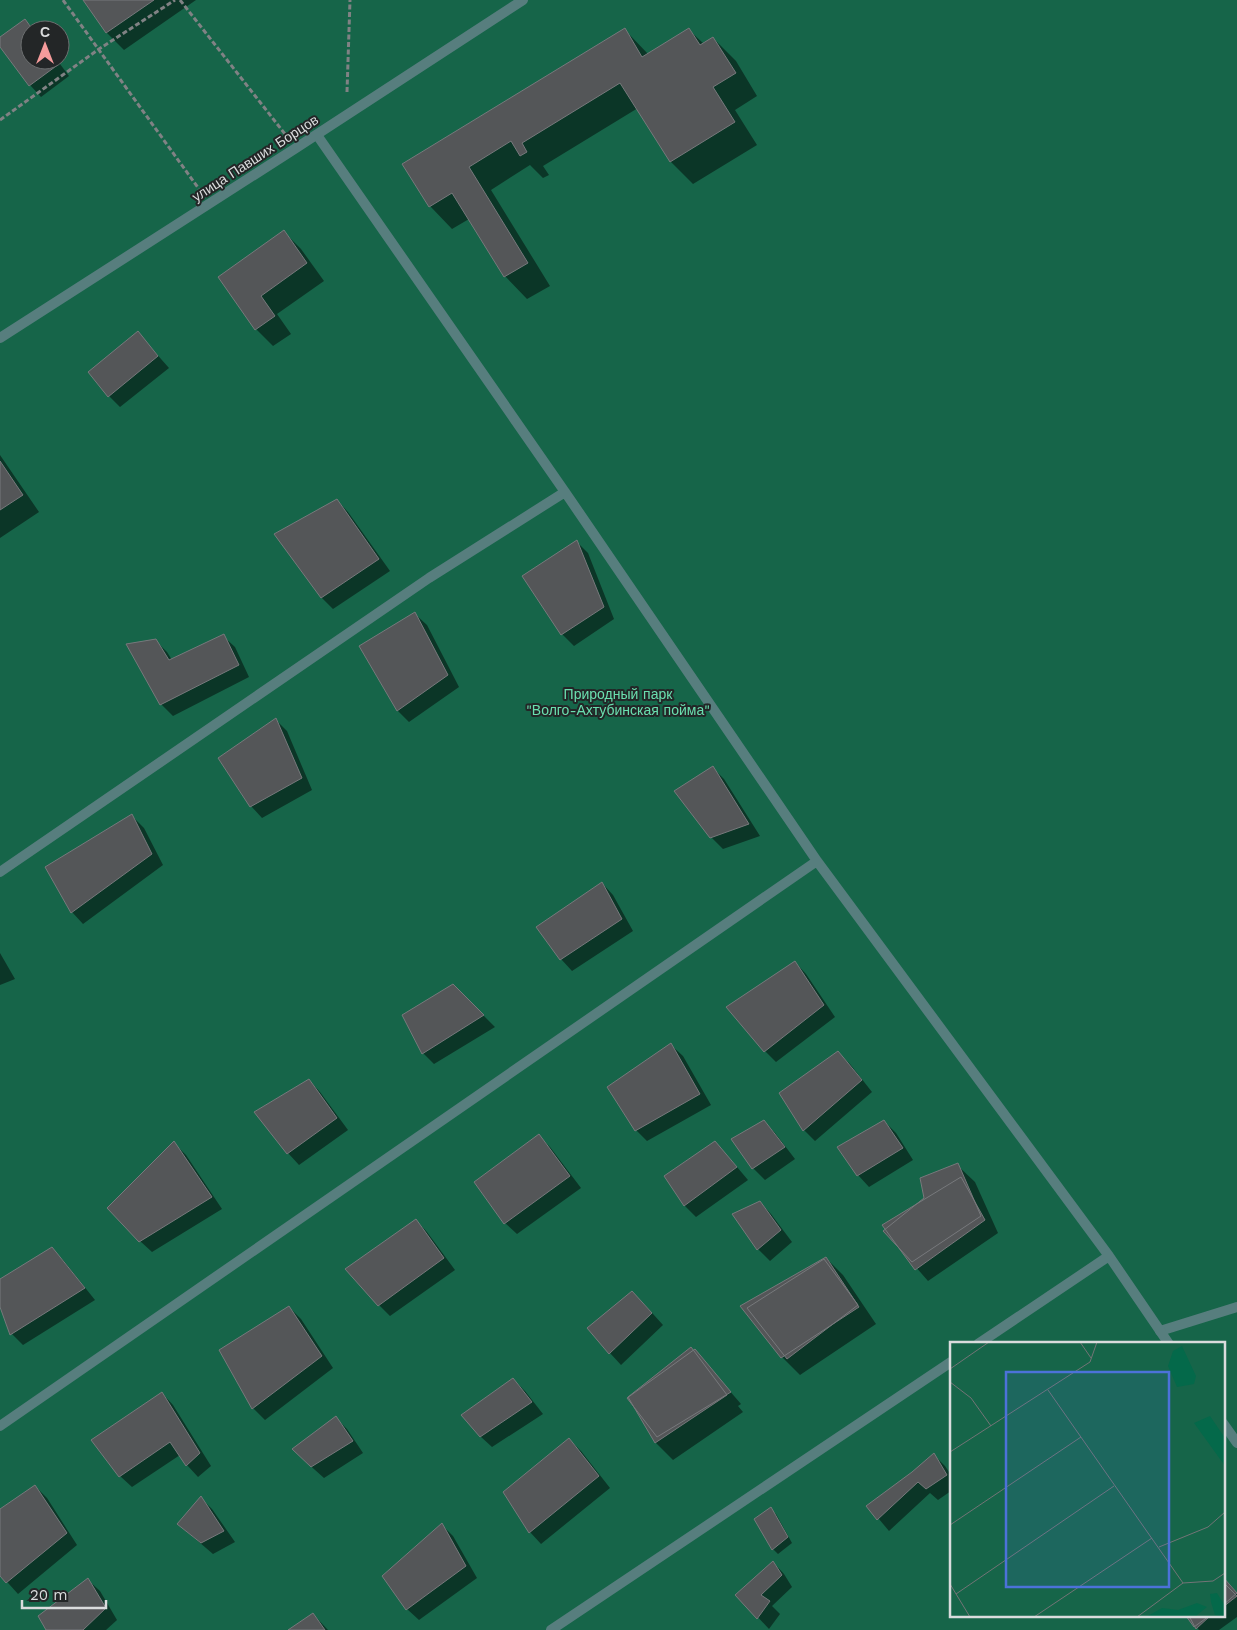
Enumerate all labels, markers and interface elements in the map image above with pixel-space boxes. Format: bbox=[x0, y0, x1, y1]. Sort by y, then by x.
north arrow bbox=[20, 20, 70, 70]
text: С bbox=[40, 24, 50, 40]
street label: улица Павших Борцов bbox=[189, 111, 321, 205]
park label: Природный парк "Волго-Ахтубинская пойма" bbox=[526, 686, 710, 718]
inset map bbox=[950, 1342, 1224, 1618]
scale bar bbox=[22, 1578, 106, 1610]
text: 20 m bbox=[30, 1586, 68, 1604]

